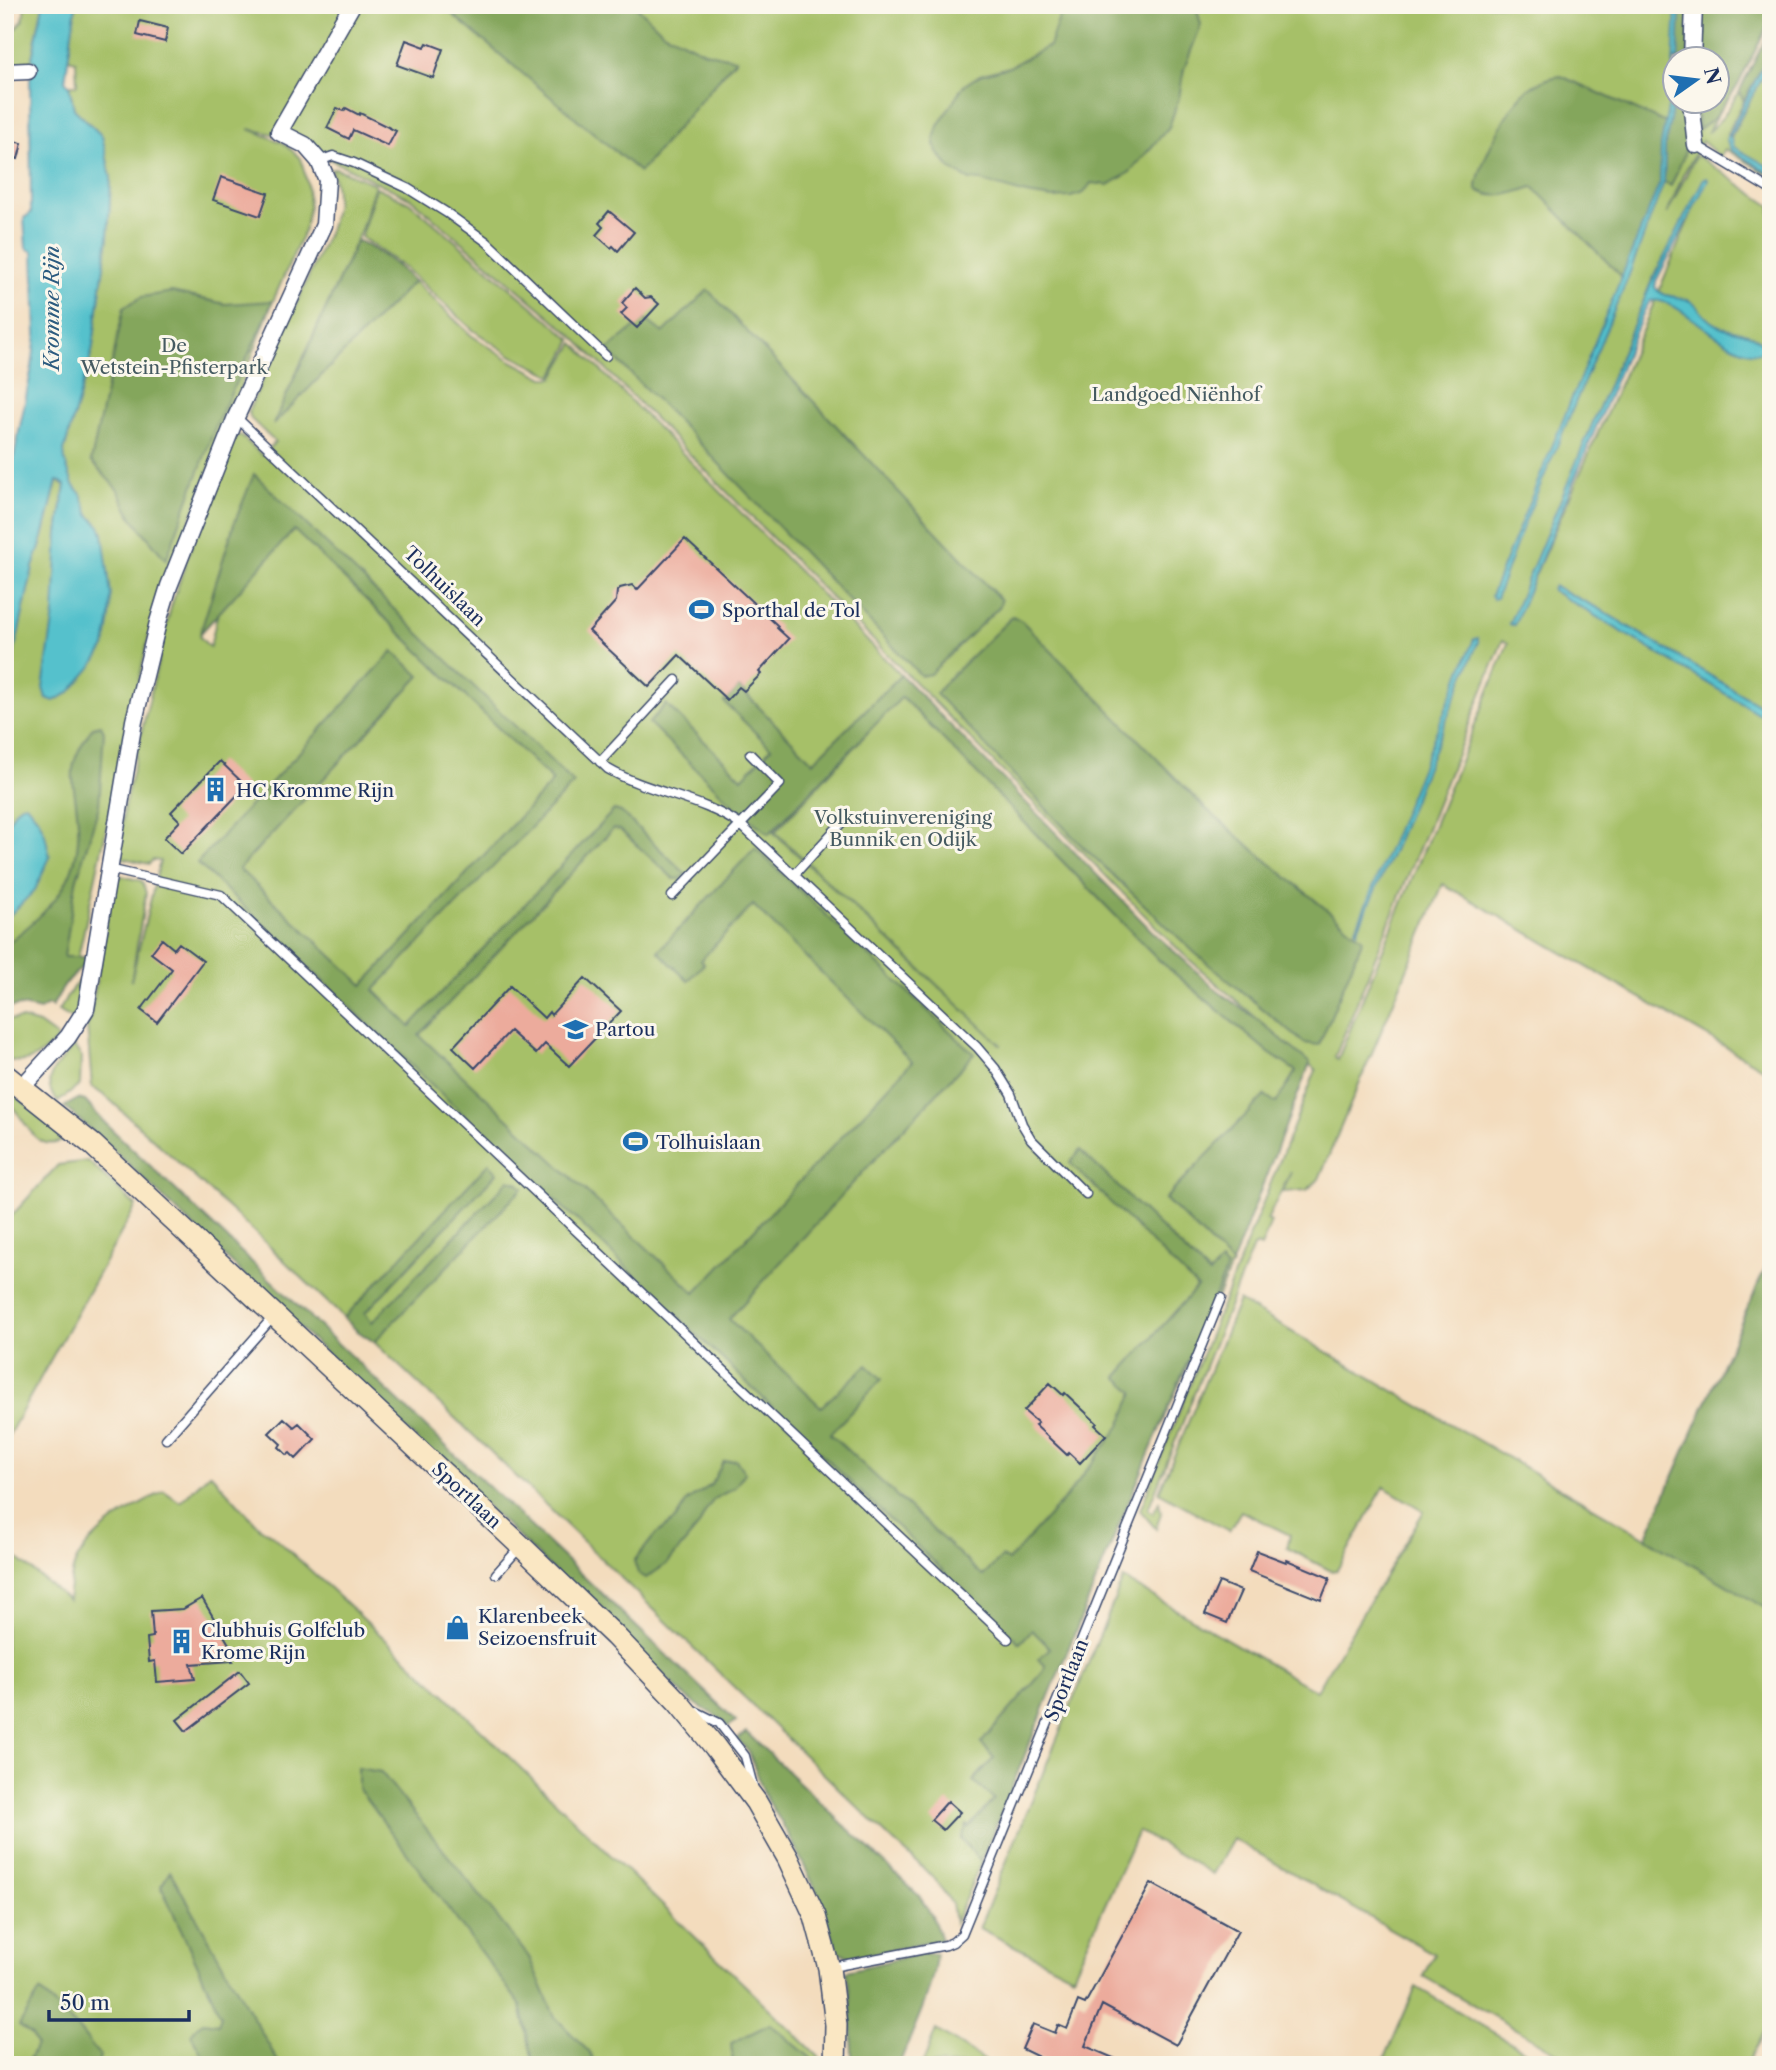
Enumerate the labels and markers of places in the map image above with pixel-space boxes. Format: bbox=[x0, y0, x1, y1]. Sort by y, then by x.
sports icon: Sporthal de Tol bbox=[688, 596, 716, 624]
place label: Sporthal de Tol bbox=[722, 599, 861, 622]
building icon: HC Kromme Rijn bbox=[202, 776, 230, 804]
place label: HC Kromme Rijn bbox=[236, 779, 394, 802]
school or university icon: Partou bbox=[561, 1015, 589, 1043]
place label: Partou bbox=[595, 1018, 656, 1041]
sports icon: Tolhuislaan bbox=[622, 1128, 650, 1156]
place label: Tolhuislaan bbox=[656, 1131, 761, 1154]
place label: Klarenbeek Seizoensfruit bbox=[478, 1605, 597, 1650]
shop icon: Klarenbeek Seizoensfruit bbox=[444, 1613, 472, 1641]
place label: Clubhuis Golfclub Krome Rijn bbox=[201, 1619, 365, 1664]
building icon: Clubhuis Golfclub Krome Rijn bbox=[167, 1627, 195, 1655]

